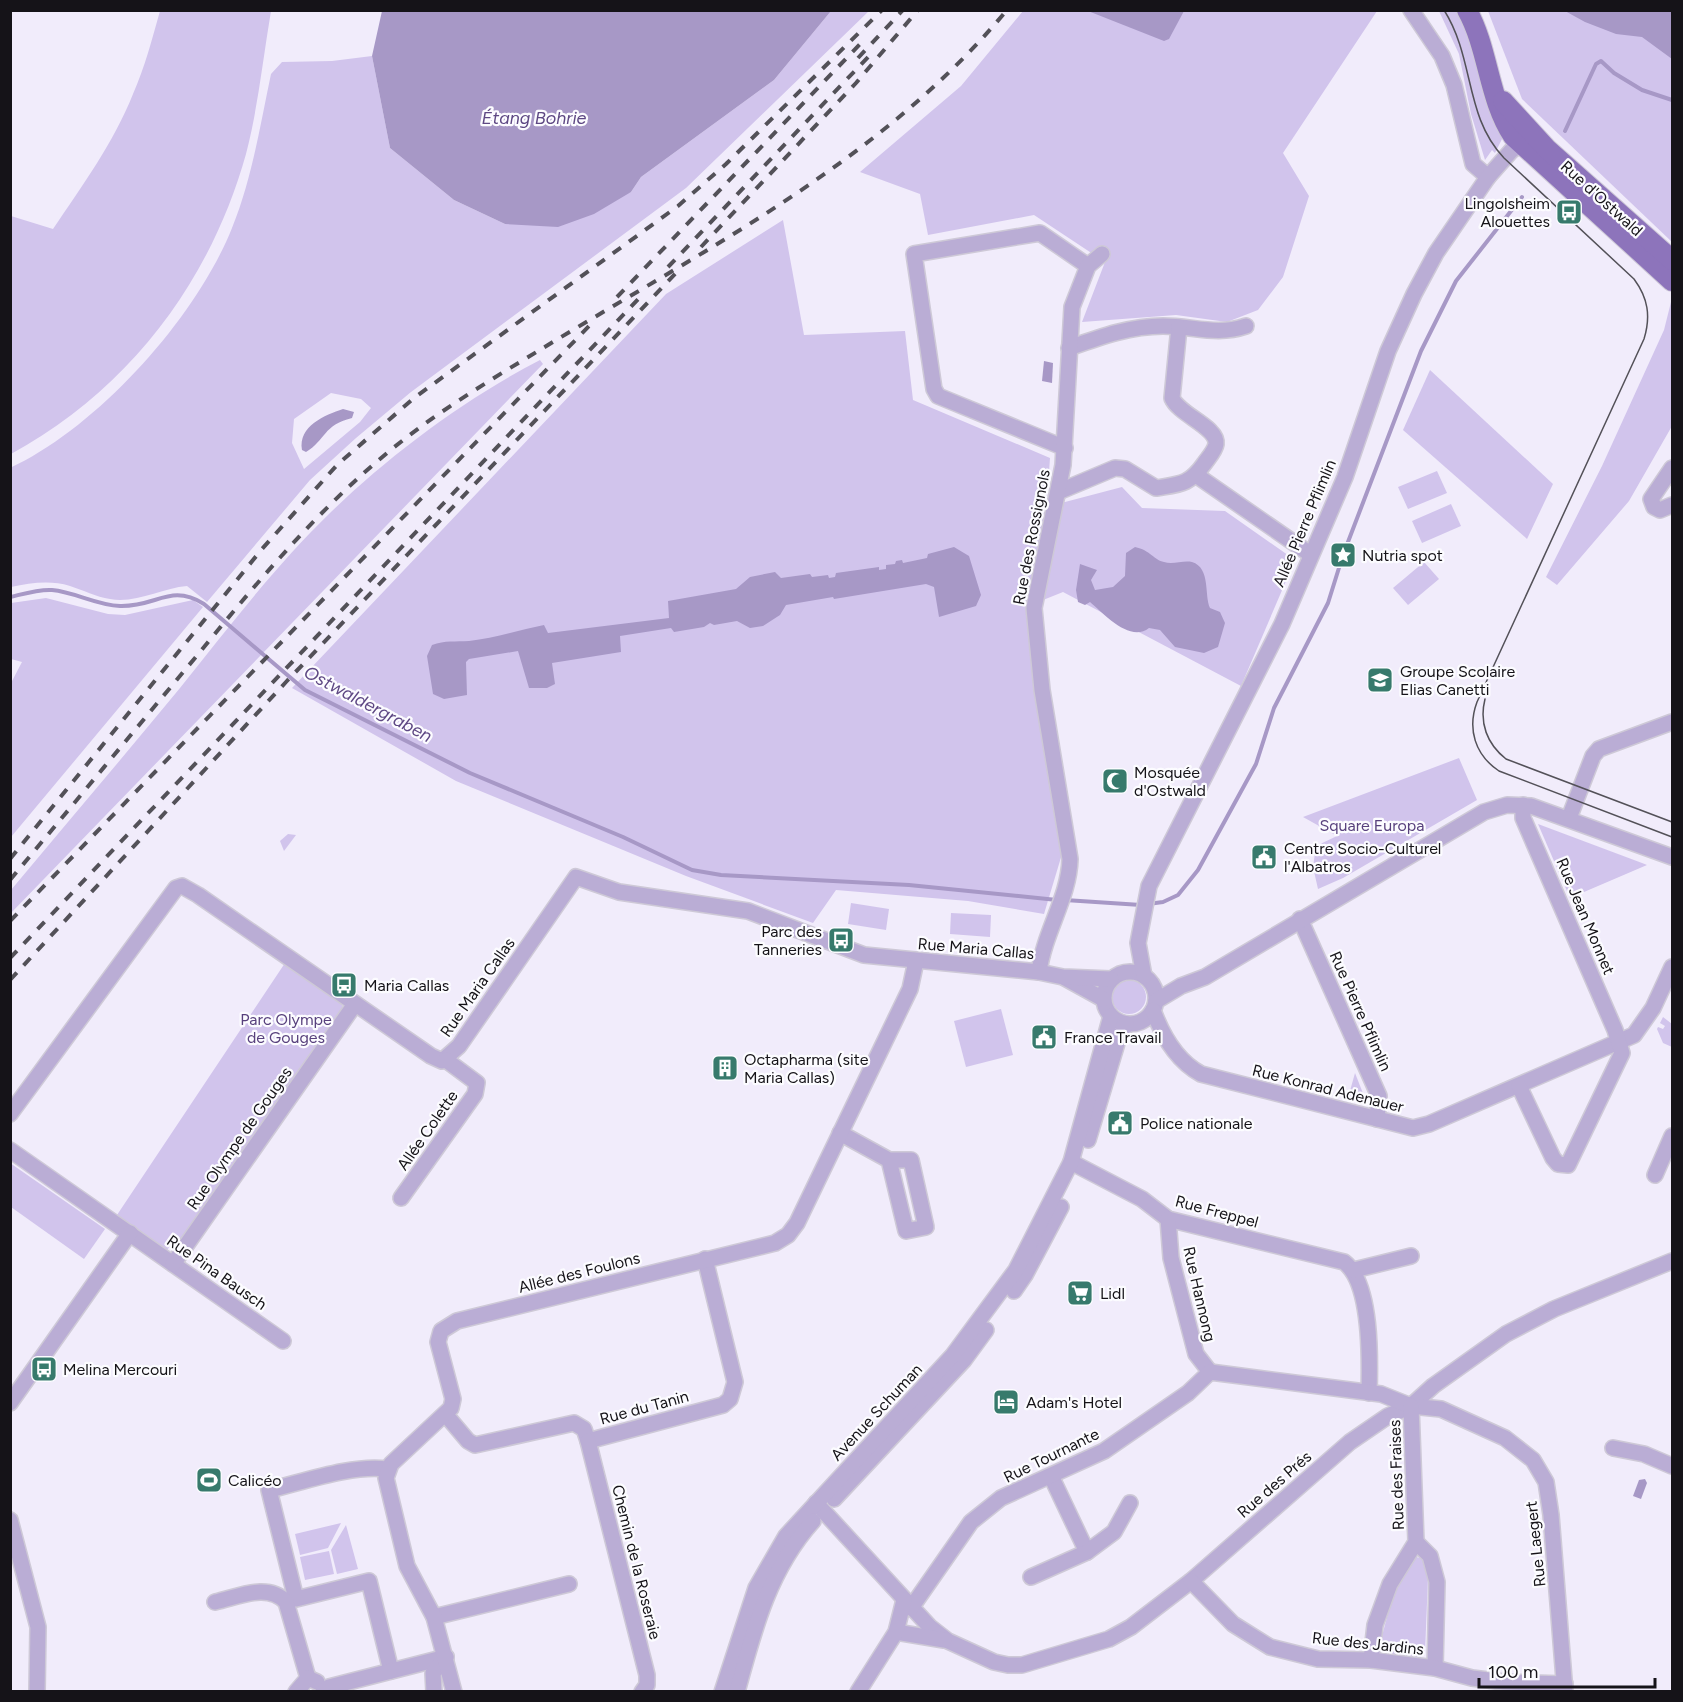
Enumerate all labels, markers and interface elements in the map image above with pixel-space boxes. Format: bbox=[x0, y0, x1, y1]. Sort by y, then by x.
water label: Étang Bohrie bbox=[482, 107, 587, 129]
street label: Rue d'Ostwald bbox=[1557, 157, 1646, 240]
place label: Lingolsheim Alouettes bbox=[1464, 194, 1550, 231]
bus stop icon: Lingolsheim Alouettes bbox=[1554, 197, 1584, 227]
street label: Allée Pierre Pflimlin bbox=[1269, 457, 1340, 590]
street label: Rue des Rossignols bbox=[1009, 468, 1054, 606]
place icon: Nutria spot bbox=[1328, 540, 1358, 570]
place label: Nutria spot bbox=[1362, 546, 1443, 565]
water label: Ostwaldergraben bbox=[300, 661, 436, 747]
place label: Groupe Scolaire Elias Canetti bbox=[1400, 662, 1515, 699]
school or university icon: Groupe Scolaire Elias Canetti bbox=[1365, 665, 1395, 695]
place label: Mosquée d'Ostwald bbox=[1134, 763, 1206, 800]
mosque icon: Mosquée d'Ostwald bbox=[1100, 766, 1130, 796]
park label: Square Europa bbox=[1320, 816, 1424, 835]
place label: Centre Socio-Culturel l'Albatros bbox=[1284, 839, 1441, 876]
public building icon: Centre Socio-Culturel l'Albatros bbox=[1249, 842, 1279, 872]
street label: Rue Jean Monnet bbox=[1552, 855, 1619, 977]
place label: Parc des Tanneries bbox=[754, 922, 822, 959]
bus stop icon: Parc des Tanneries bbox=[826, 925, 856, 955]
street label: Rue Maria Callas bbox=[436, 934, 519, 1041]
street label: Rue Maria Callas bbox=[917, 934, 1035, 963]
street label: Rue Pierre Pflimlin bbox=[1326, 948, 1395, 1074]
bus stop icon: Maria Callas bbox=[329, 970, 359, 1000]
place label: Maria Callas bbox=[364, 976, 449, 995]
park label: Parc Olympe de Gouges bbox=[240, 1010, 332, 1047]
public building icon: France Travail bbox=[1029, 1022, 1059, 1052]
place label: France Travail bbox=[1064, 1028, 1161, 1047]
place label: Octapharma (site Maria Callas) bbox=[744, 1050, 869, 1087]
building icon: Octapharma (site Maria Callas) bbox=[710, 1053, 740, 1083]
street label: Rue Konrad Adenauer bbox=[1250, 1060, 1406, 1117]
street label: Rue Olympe de Gouges bbox=[183, 1063, 296, 1213]
street label: Allée Colette bbox=[393, 1086, 462, 1174]
public building icon: Police nationale bbox=[1105, 1108, 1135, 1138]
place label: Police nationale bbox=[1140, 1114, 1253, 1133]
street label: Rue Freppel bbox=[1173, 1191, 1261, 1232]
street label: Rue Pina Bausch bbox=[163, 1231, 270, 1314]
street label: Rue Hannong bbox=[1179, 1245, 1220, 1344]
street label: Allée des Foulons bbox=[516, 1248, 642, 1297]
supermarket icon: Lidl bbox=[1065, 1278, 1095, 1308]
place label: Lidl bbox=[1100, 1284, 1125, 1303]
bus stop icon: Melina Mercouri bbox=[29, 1354, 59, 1384]
place label: Melina Mercouri bbox=[63, 1360, 177, 1379]
street label: Avenue Schuman bbox=[827, 1360, 926, 1465]
street label: Rue du Tanin bbox=[597, 1386, 691, 1428]
hotel icon: Adam's Hotel bbox=[991, 1387, 1021, 1417]
place label: Adam's Hotel bbox=[1026, 1393, 1122, 1412]
street label: Rue des Fraises bbox=[1385, 1419, 1408, 1531]
street label: Rue Tournante bbox=[1000, 1424, 1102, 1487]
street label: Rue des Prés bbox=[1233, 1447, 1315, 1522]
sports icon: Calicéo bbox=[194, 1465, 224, 1495]
place label: Calicéo bbox=[228, 1471, 282, 1490]
street label: Chemin de la Roseraie bbox=[608, 1483, 665, 1642]
street label: Rue Laegert bbox=[1522, 1500, 1549, 1588]
street label: Rue des Jardins bbox=[1311, 1628, 1425, 1659]
scale bar bbox=[1479, 1651, 1654, 1689]
text: 100 m bbox=[1488, 1661, 1538, 1683]

